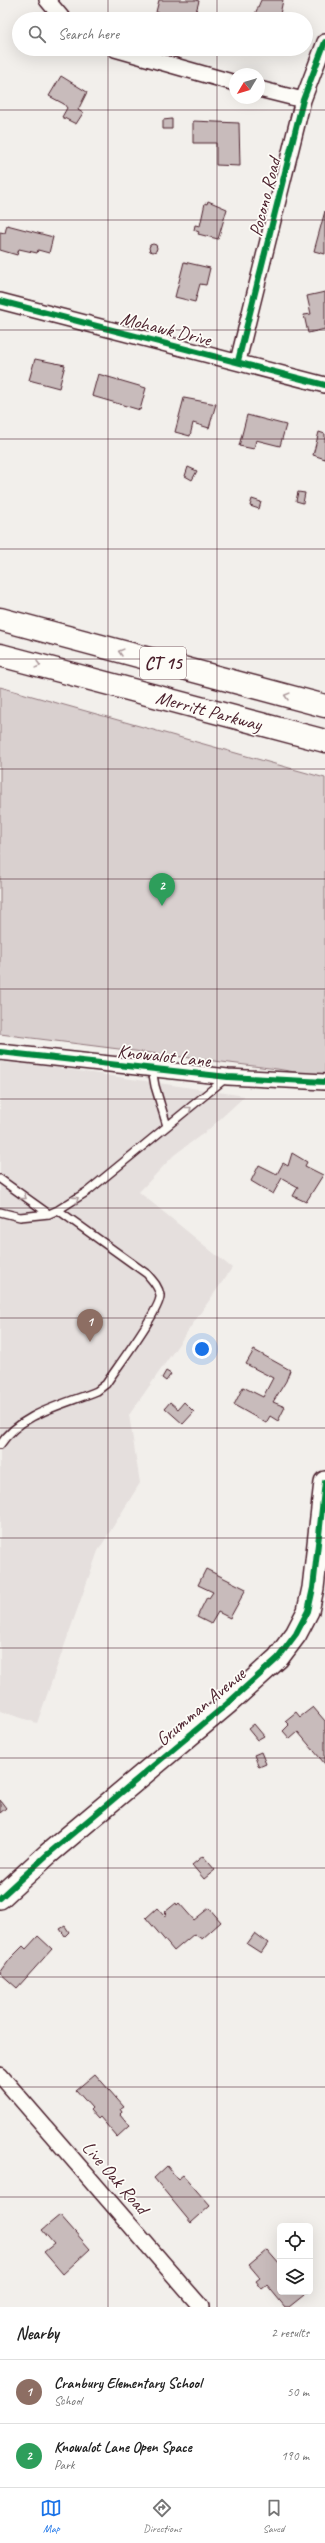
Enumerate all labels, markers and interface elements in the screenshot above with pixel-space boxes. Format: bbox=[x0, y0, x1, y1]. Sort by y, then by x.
search box bbox=[12, 12, 313, 56]
icon: search bbox=[26, 23, 48, 45]
text: Search here bbox=[58, 25, 119, 44]
north arrow bbox=[229, 68, 265, 104]
street label: Pocono Road bbox=[244, 153, 287, 239]
street label: Mohawk Drive bbox=[118, 306, 215, 352]
road number: CT 15 bbox=[140, 647, 186, 679]
one-way arrow bbox=[118, 648, 124, 656]
one-way arrow bbox=[34, 660, 41, 668]
street label: Merritt Parkway bbox=[153, 685, 266, 737]
one-way arrow bbox=[284, 692, 291, 701]
pin: 2 bbox=[149, 873, 175, 906]
street label: Knowalot Lane bbox=[116, 1039, 213, 1073]
one-way arrow bbox=[184, 1107, 191, 1114]
one-way arrow bbox=[20, 1192, 27, 1199]
one-way arrow bbox=[72, 1196, 79, 1203]
pin: 1 bbox=[77, 1309, 103, 1342]
your location bbox=[192, 1339, 212, 1359]
street label: Grumman Avenue bbox=[151, 1661, 252, 1751]
street label: Live Oak Road bbox=[77, 2136, 155, 2221]
map controls bbox=[277, 2223, 313, 2295]
button: locate bbox=[277, 2223, 313, 2259]
button: layers bbox=[277, 2259, 313, 2295]
text: Nearby bbox=[16, 2323, 59, 2344]
text: 2 results bbox=[271, 2325, 309, 2341]
text: Cranbury Elementary School bbox=[54, 2374, 202, 2393]
text: 1 bbox=[26, 2384, 32, 2400]
text: 50 m bbox=[287, 2384, 309, 2400]
text: School bbox=[54, 2393, 82, 2409]
text: Knowalot Lane Open Space bbox=[54, 2438, 192, 2457]
text: 2 bbox=[26, 2448, 32, 2464]
text: 190 m bbox=[281, 2448, 309, 2464]
text: Park bbox=[54, 2457, 75, 2473]
tab: Map bbox=[40, 2497, 62, 2535]
tab: Directions bbox=[143, 2497, 182, 2535]
tab: Saved bbox=[263, 2497, 285, 2535]

